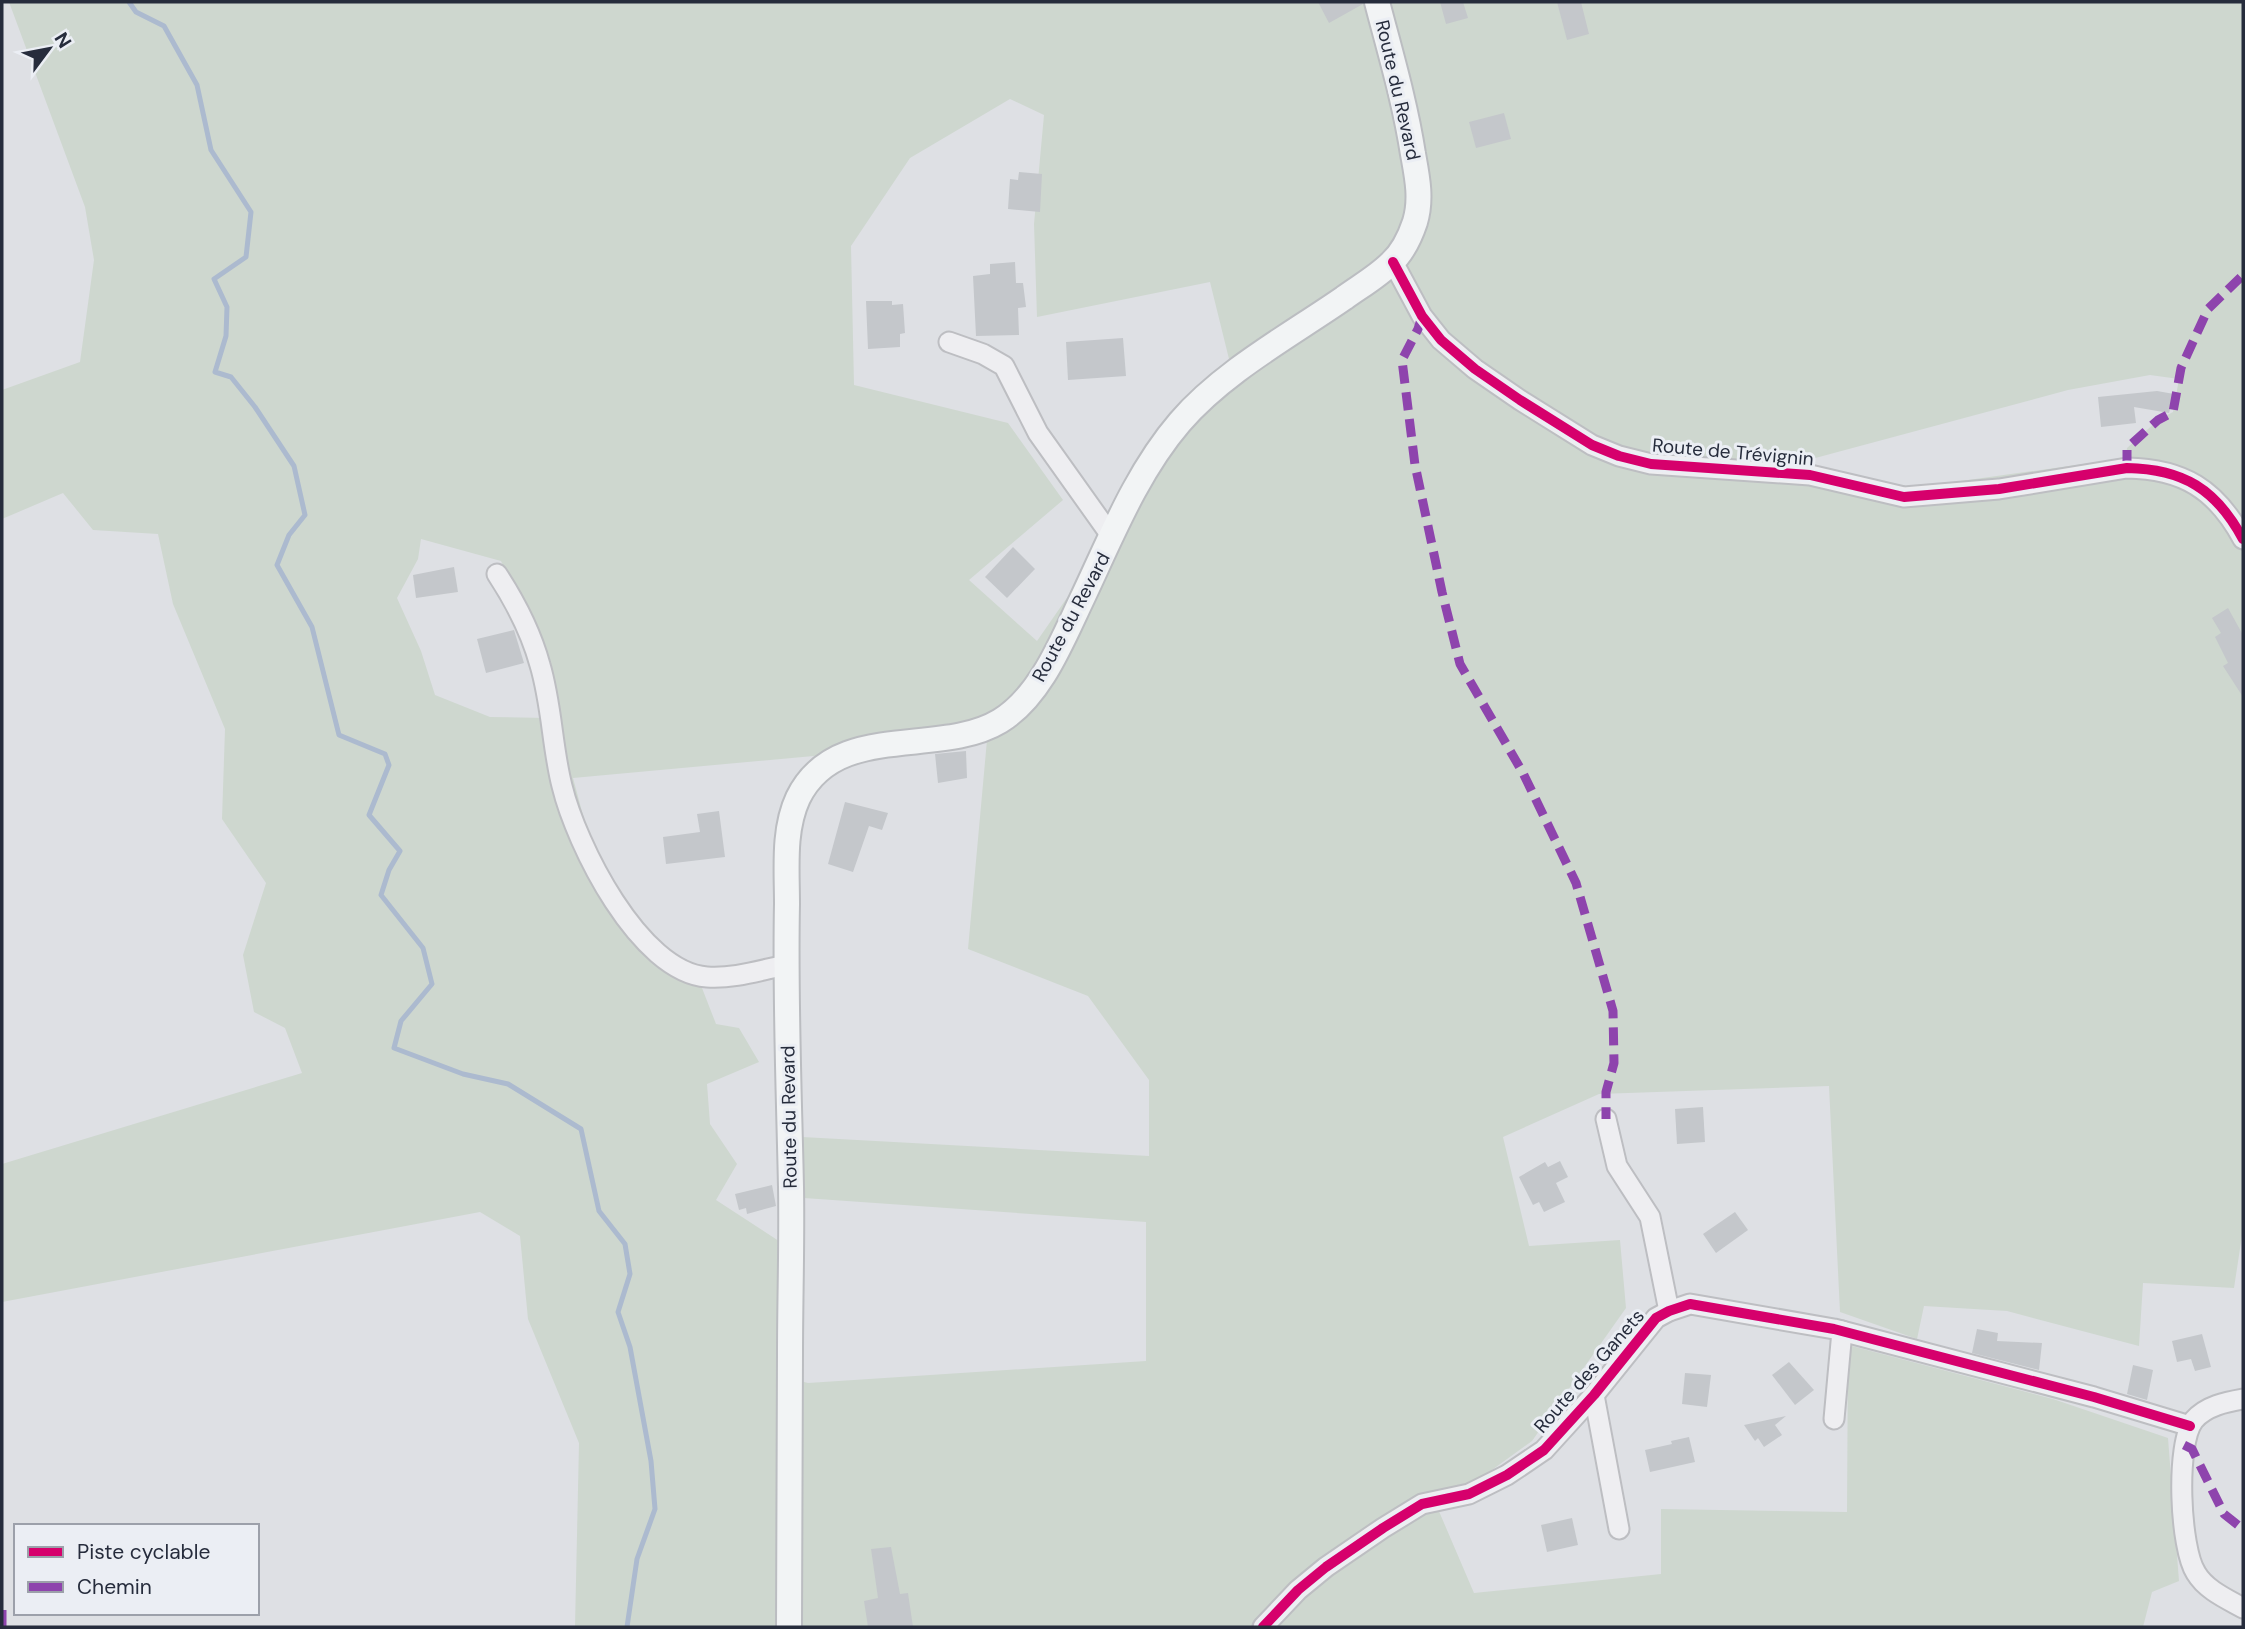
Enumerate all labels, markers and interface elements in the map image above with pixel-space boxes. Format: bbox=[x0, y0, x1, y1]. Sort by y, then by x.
north arrow bbox=[14, 14, 84, 84]
street label: Route du Revard bbox=[1370, 17, 1426, 163]
text: N bbox=[49, 28, 77, 53]
street label: Route de Trévignin bbox=[1651, 432, 1815, 472]
street label: Route du Revard bbox=[1026, 548, 1116, 686]
street label: Route du Revard bbox=[775, 1045, 803, 1189]
street label: Route des Ganets bbox=[1528, 1304, 1650, 1438]
legend bbox=[14, 1524, 259, 1615]
text: Piste cyclable bbox=[77, 1538, 210, 1566]
text: Chemin bbox=[77, 1573, 152, 1601]

